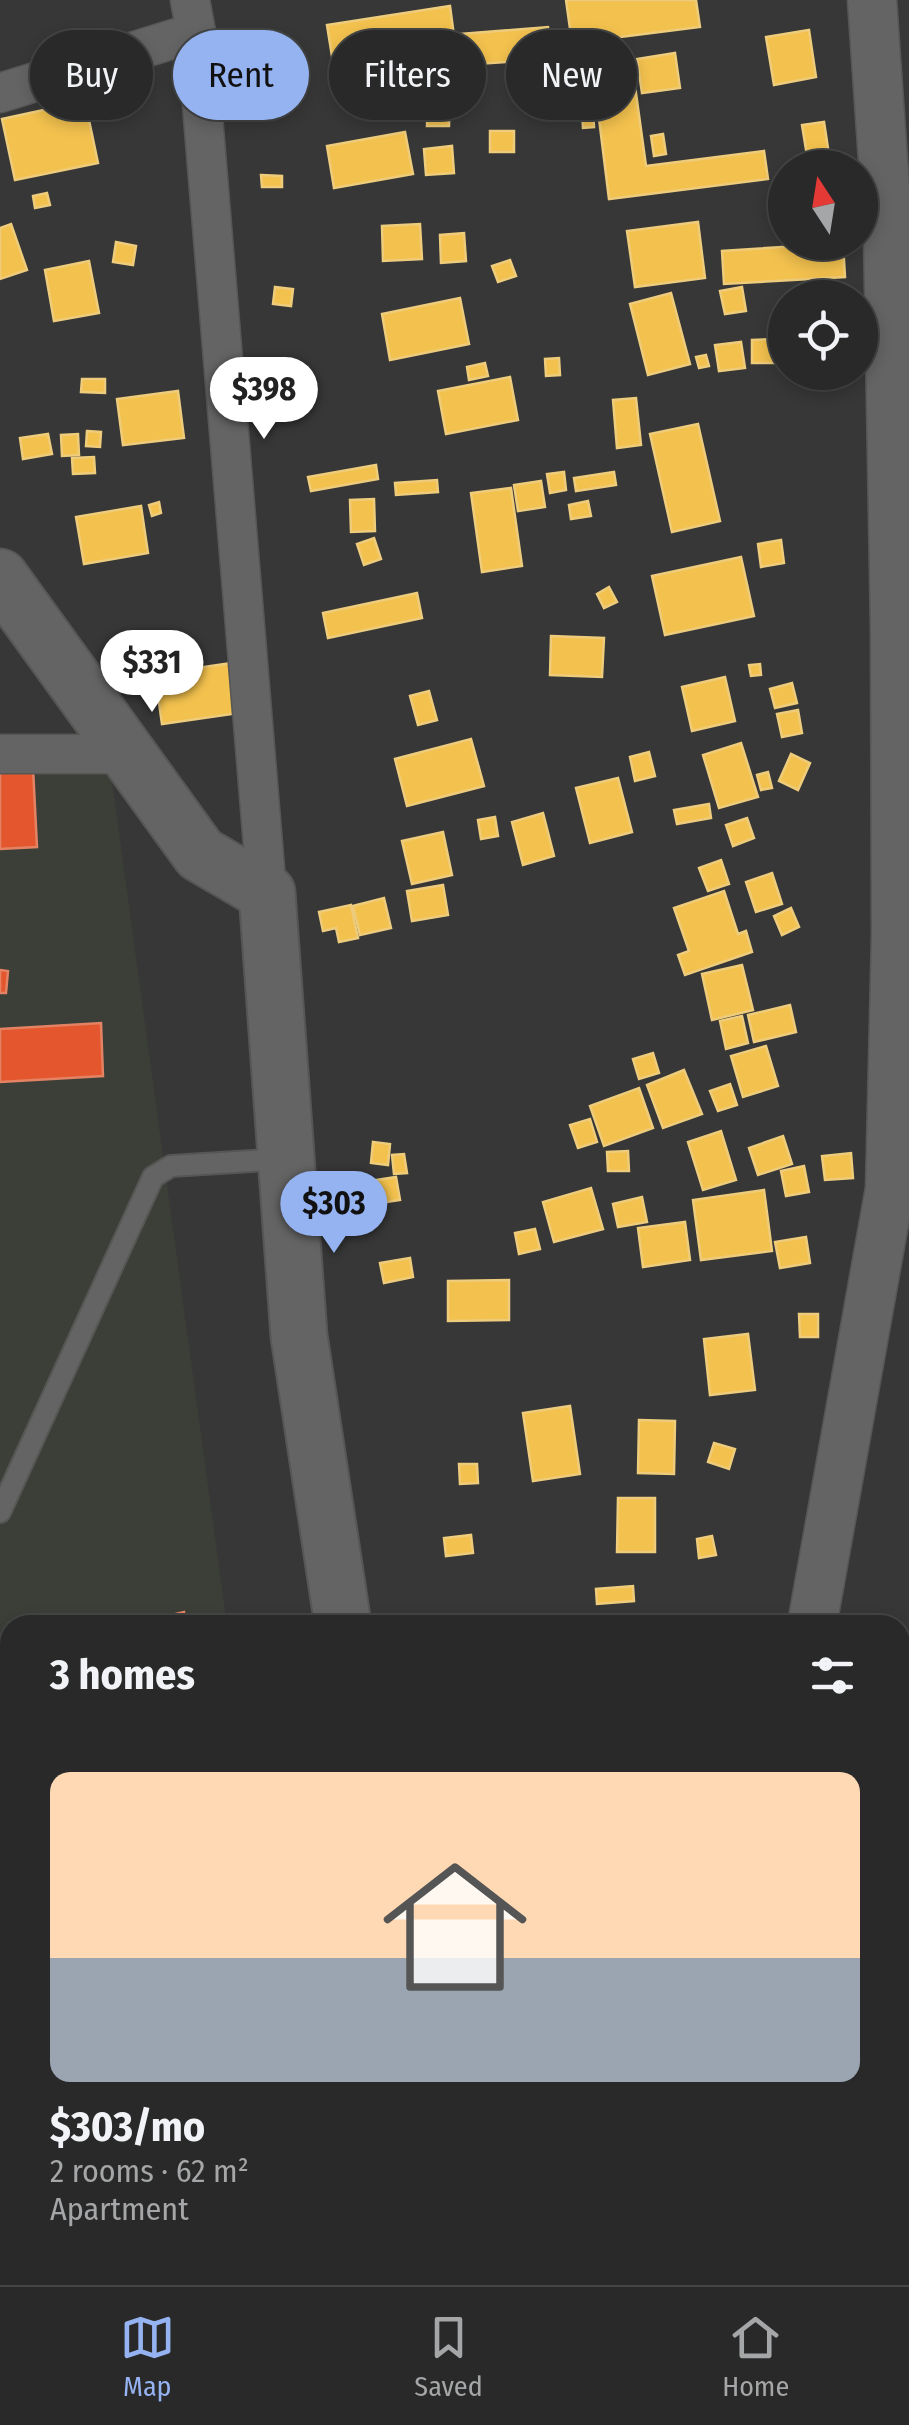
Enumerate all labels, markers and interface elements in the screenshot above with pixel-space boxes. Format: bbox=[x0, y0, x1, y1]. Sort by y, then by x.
chip: Buy bbox=[30, 30, 153, 120]
chip: Rent bbox=[173, 30, 309, 120]
chip: Filters bbox=[329, 30, 486, 120]
chip: New bbox=[506, 30, 637, 120]
north arrow bbox=[768, 150, 878, 260]
map controls bbox=[768, 150, 878, 390]
button: locate bbox=[768, 280, 878, 390]
pin: $398 bbox=[205, 357, 323, 442]
text: $398 bbox=[232, 370, 296, 408]
pin: $331 bbox=[93, 630, 211, 715]
text: $331 bbox=[122, 643, 182, 681]
pin: $303 bbox=[275, 1171, 393, 1256]
text: $303 bbox=[302, 1184, 366, 1222]
icon: filters bbox=[805, 1648, 860, 1703]
text: 3 homes bbox=[50, 1650, 195, 1700]
icon: home bbox=[365, 1837, 545, 2017]
text: $303/mo bbox=[50, 2102, 205, 2152]
text: 2 rooms · 62 m² bbox=[50, 2152, 249, 2190]
text: Apartment bbox=[50, 2190, 189, 2228]
tab: Map bbox=[120, 2310, 175, 2403]
tab: Saved bbox=[414, 2310, 483, 2403]
tab: Home bbox=[722, 2310, 789, 2403]

